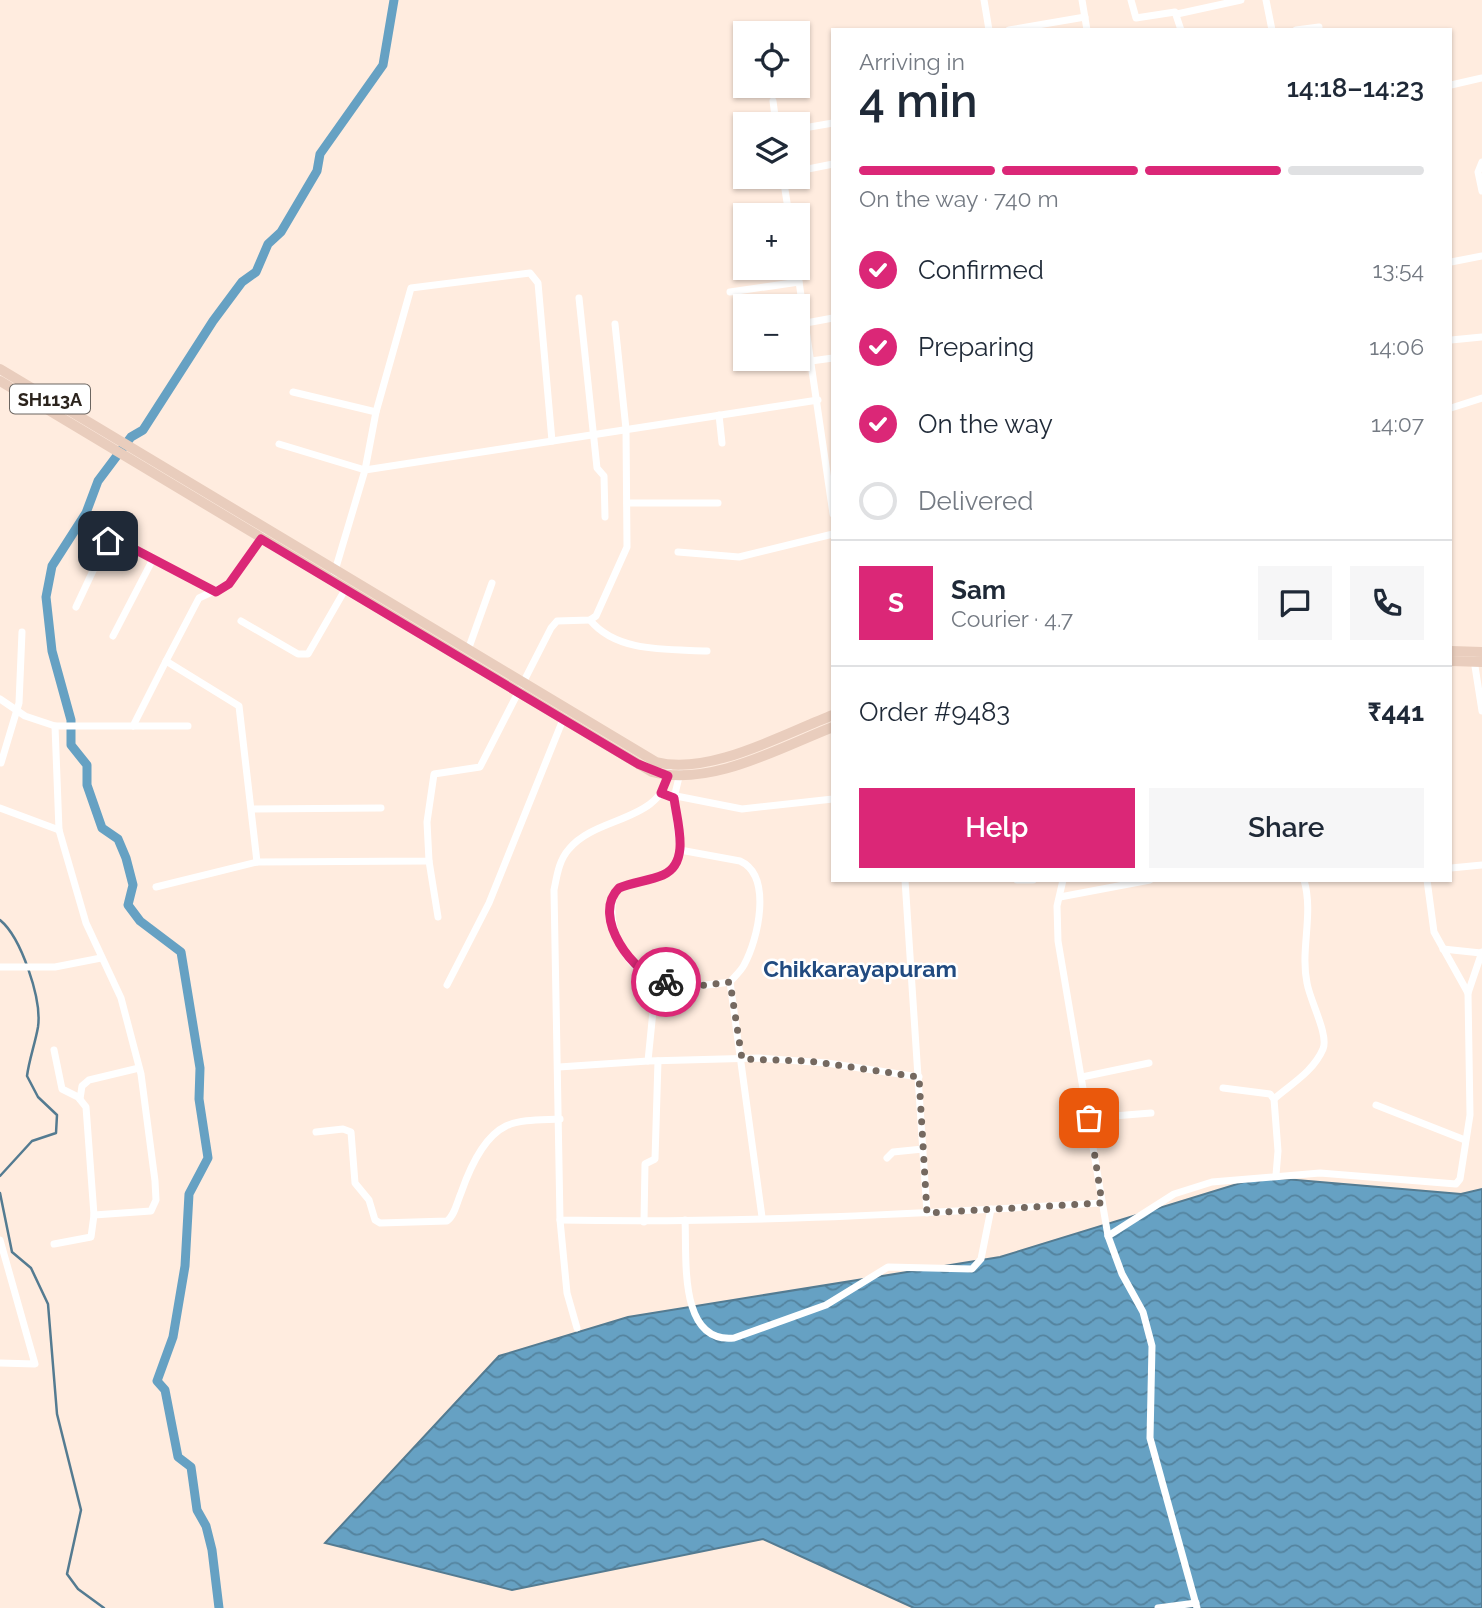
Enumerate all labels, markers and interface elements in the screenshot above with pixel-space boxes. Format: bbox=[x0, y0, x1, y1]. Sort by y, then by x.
map controls bbox=[733, 21, 810, 371]
button: locate bbox=[733, 21, 810, 98]
text: Arriving in bbox=[859, 48, 965, 75]
text: 14:18–14:23 bbox=[1287, 73, 1424, 103]
text: 4 min bbox=[859, 74, 978, 128]
button: layers bbox=[733, 112, 810, 189]
text: On the way · 740 m bbox=[859, 185, 1059, 212]
button: + bbox=[733, 203, 810, 280]
icon: check bbox=[859, 251, 897, 289]
text: Confirmed bbox=[918, 255, 1044, 285]
text: 13:54 bbox=[1372, 256, 1424, 283]
button: − bbox=[733, 294, 810, 371]
icon: check bbox=[859, 328, 897, 366]
text: Preparing bbox=[918, 332, 1034, 362]
text: 14:06 bbox=[1369, 333, 1424, 360]
road number: SH113A bbox=[10, 384, 90, 414]
icon: check bbox=[859, 405, 897, 443]
text: On the way bbox=[918, 409, 1053, 439]
text: 14:07 bbox=[1371, 410, 1424, 437]
text: Delivered bbox=[918, 486, 1033, 516]
pin bbox=[78, 511, 138, 571]
icon: home bbox=[89, 522, 127, 560]
button: chat bbox=[1258, 566, 1332, 640]
button: phone bbox=[1350, 566, 1424, 640]
text: Sam bbox=[951, 575, 1006, 605]
text: S bbox=[888, 588, 904, 618]
text: Courier · 4.7 bbox=[951, 605, 1073, 632]
text: Order #9483 bbox=[859, 697, 1010, 727]
text: ₹441 bbox=[1368, 697, 1424, 727]
button: Help bbox=[859, 788, 1135, 868]
button: Share bbox=[1149, 788, 1424, 868]
courier bbox=[631, 947, 701, 1017]
district label: Chikkarayapuram bbox=[763, 955, 957, 982]
icon: bike bbox=[647, 963, 685, 1001]
pin bbox=[1059, 1088, 1119, 1148]
icon: bag bbox=[1070, 1099, 1108, 1137]

